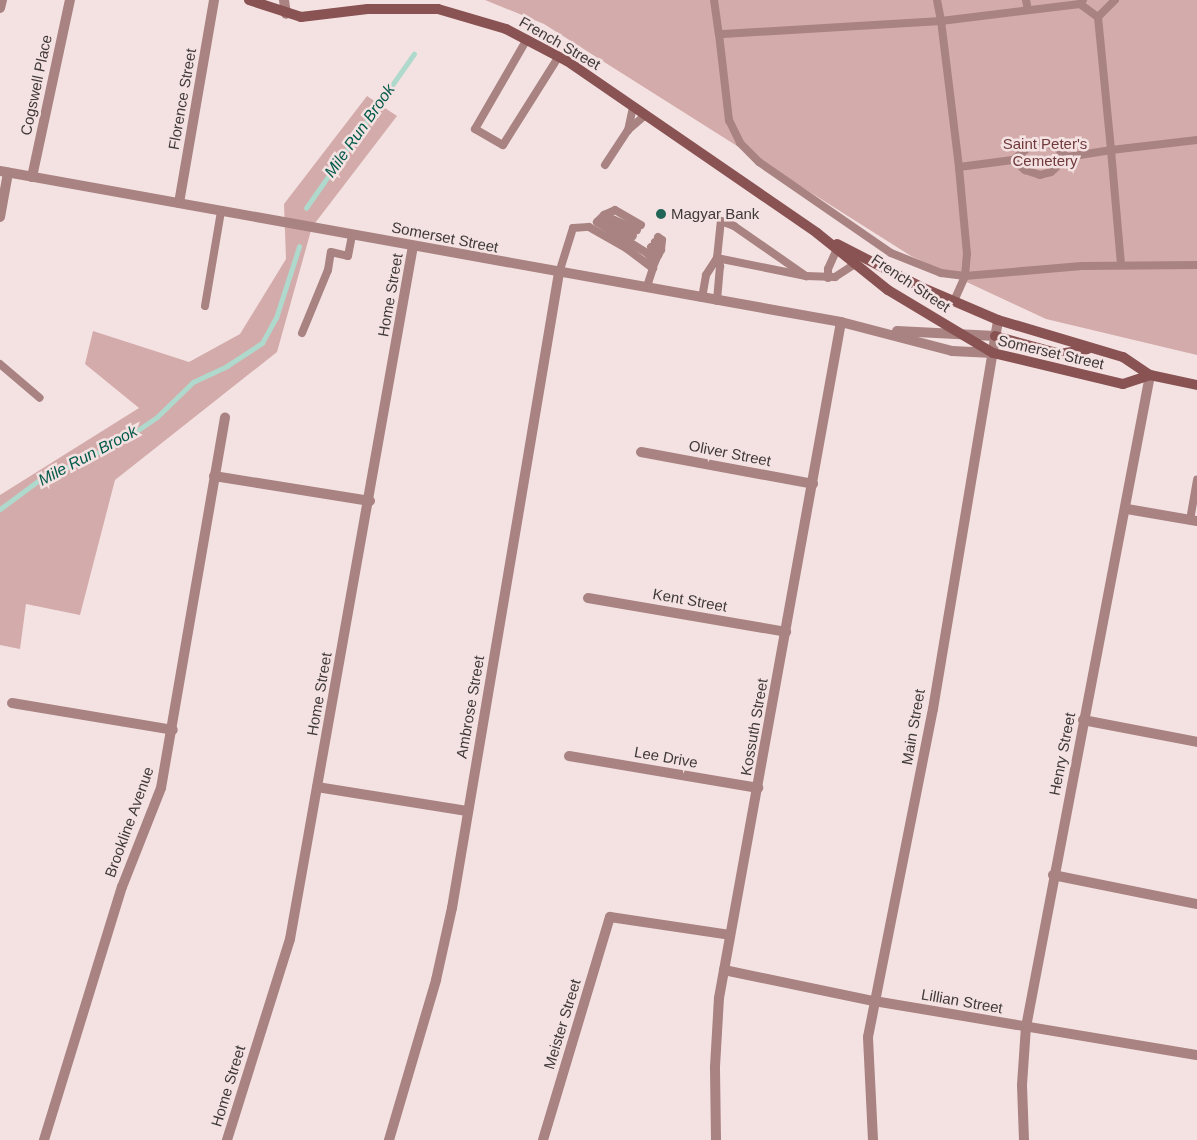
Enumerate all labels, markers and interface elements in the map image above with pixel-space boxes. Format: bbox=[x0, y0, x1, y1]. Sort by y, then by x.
street label: French Street bbox=[516, 12, 604, 74]
street label: Cogswell Place bbox=[17, 33, 55, 137]
street label: Florence Street bbox=[164, 47, 200, 151]
water label: Mile Run Brook bbox=[321, 81, 399, 181]
park label: Saint Peter's Cemetery bbox=[1003, 134, 1087, 169]
place label: Magyar Bank bbox=[671, 205, 759, 223]
marker: Magyar Bank bbox=[655, 208, 667, 220]
street label: Somerset Street bbox=[390, 218, 500, 256]
street label: French Street bbox=[868, 250, 954, 316]
street label: Home Street bbox=[374, 252, 406, 338]
street label: Somerset Street bbox=[996, 331, 1106, 373]
water label: Mile Run Brook bbox=[35, 422, 141, 490]
street label: Oliver Street bbox=[687, 436, 773, 470]
street label: Kent Street bbox=[651, 585, 729, 615]
street label: Home Street bbox=[303, 651, 335, 737]
street label: Ambrose Street bbox=[452, 654, 488, 760]
street label: Kossuth Street bbox=[737, 677, 771, 777]
street label: Main Street bbox=[897, 688, 929, 766]
street label: Henry Street bbox=[1045, 711, 1079, 797]
street label: Lee Drive bbox=[633, 743, 699, 771]
street label: Brookline Avenue bbox=[100, 764, 158, 880]
street label: Meister Street bbox=[540, 977, 584, 1071]
street label: Lillian Street bbox=[920, 985, 1004, 1017]
street label: Home Street bbox=[207, 1043, 249, 1129]

